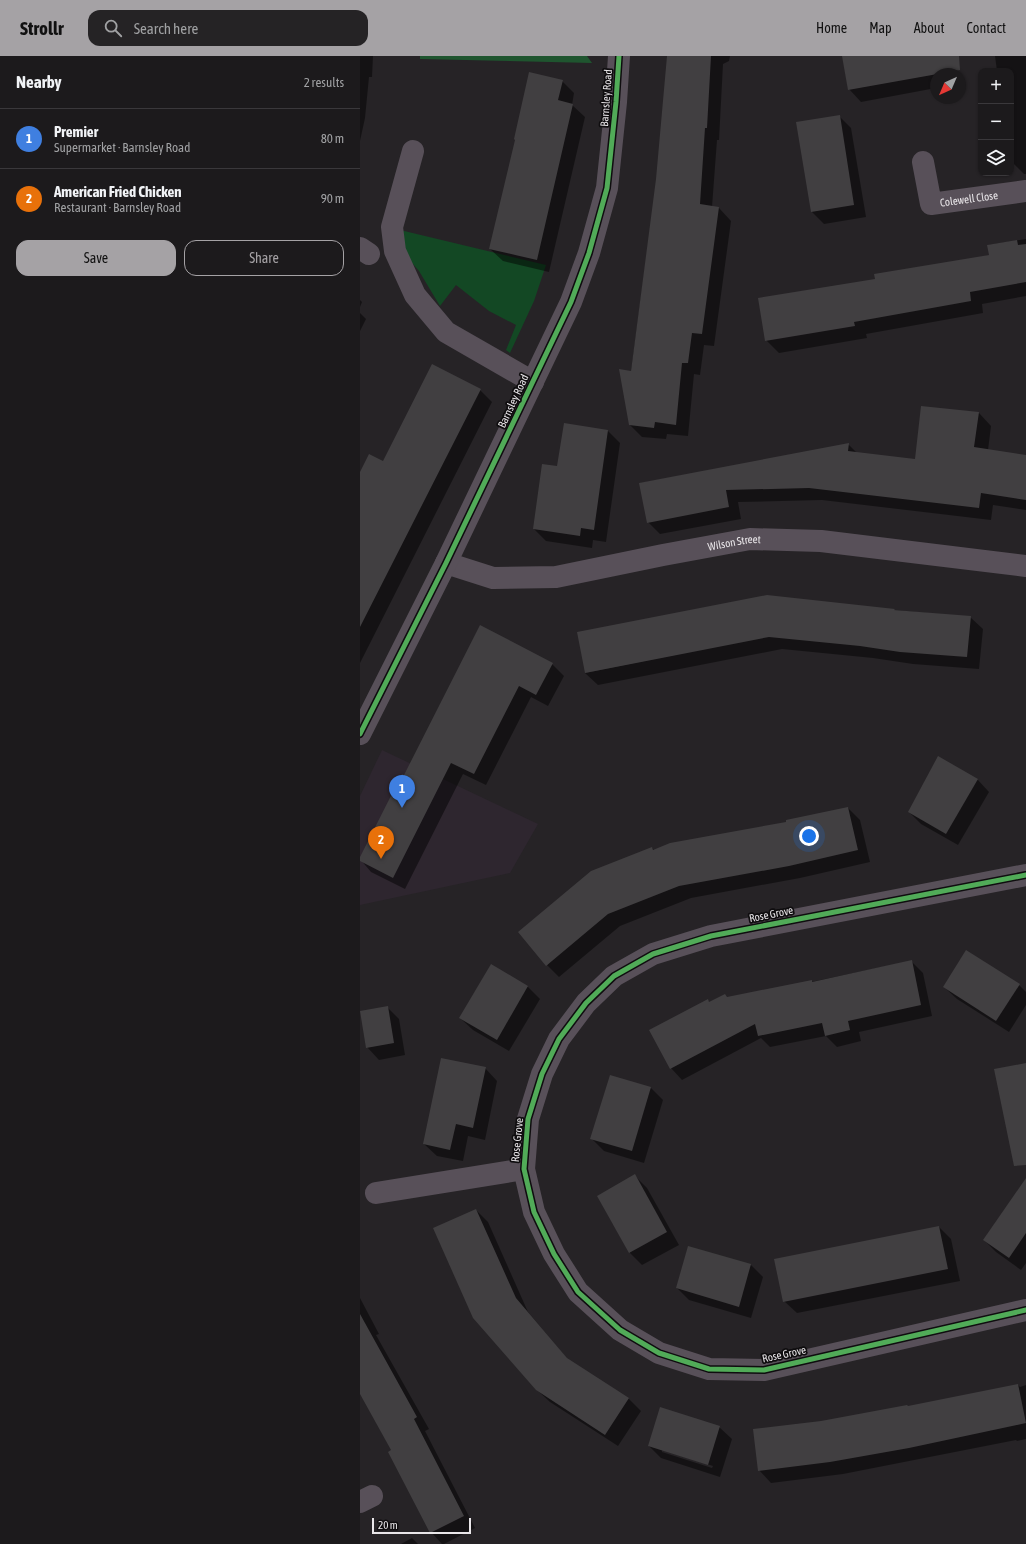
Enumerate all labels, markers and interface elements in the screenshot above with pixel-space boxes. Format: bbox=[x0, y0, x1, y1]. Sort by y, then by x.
search box bbox=[88, 10, 368, 46]
text: Strollr bbox=[20, 17, 64, 39]
icon: search bbox=[102, 17, 124, 39]
text: Search here bbox=[134, 20, 198, 37]
text: Home bbox=[816, 20, 847, 36]
text: Map bbox=[869, 20, 892, 36]
text: About bbox=[914, 20, 945, 36]
text: Contact bbox=[967, 20, 1006, 36]
north arrow bbox=[930, 68, 966, 104]
map controls bbox=[978, 68, 1014, 176]
button: + bbox=[978, 68, 1014, 104]
street label: Barnsley Road bbox=[598, 69, 614, 127]
text: Nearby bbox=[16, 72, 62, 92]
text: 2 results bbox=[304, 75, 344, 90]
button: − bbox=[978, 104, 1014, 140]
text: Premier bbox=[54, 123, 98, 140]
text: 1 bbox=[26, 131, 32, 146]
text: 80 m bbox=[321, 131, 344, 146]
text: Supermarket · Barnsley Road bbox=[54, 140, 190, 155]
button: layers bbox=[978, 140, 1014, 176]
text: American Fried Chicken bbox=[54, 183, 182, 200]
street label: Colewell Close bbox=[939, 189, 999, 209]
text: 2 bbox=[26, 191, 32, 206]
text: 90 m bbox=[321, 191, 344, 206]
text: Restaurant · Barnsley Road bbox=[54, 200, 181, 215]
button: Save bbox=[16, 240, 176, 276]
button: Share bbox=[184, 240, 344, 276]
street label: Barnsley Road bbox=[495, 372, 531, 430]
street label: Wilson Street bbox=[707, 533, 761, 553]
pin: 1 bbox=[389, 775, 415, 808]
pin: 2 bbox=[368, 826, 394, 859]
your location bbox=[799, 826, 819, 846]
street label: Rose Grove bbox=[748, 904, 794, 924]
street label: Rose Grove bbox=[509, 1117, 525, 1163]
street label: Rose Grove bbox=[761, 1343, 807, 1365]
scale bar bbox=[372, 1516, 471, 1535]
text: 20 m bbox=[378, 1519, 398, 1531]

